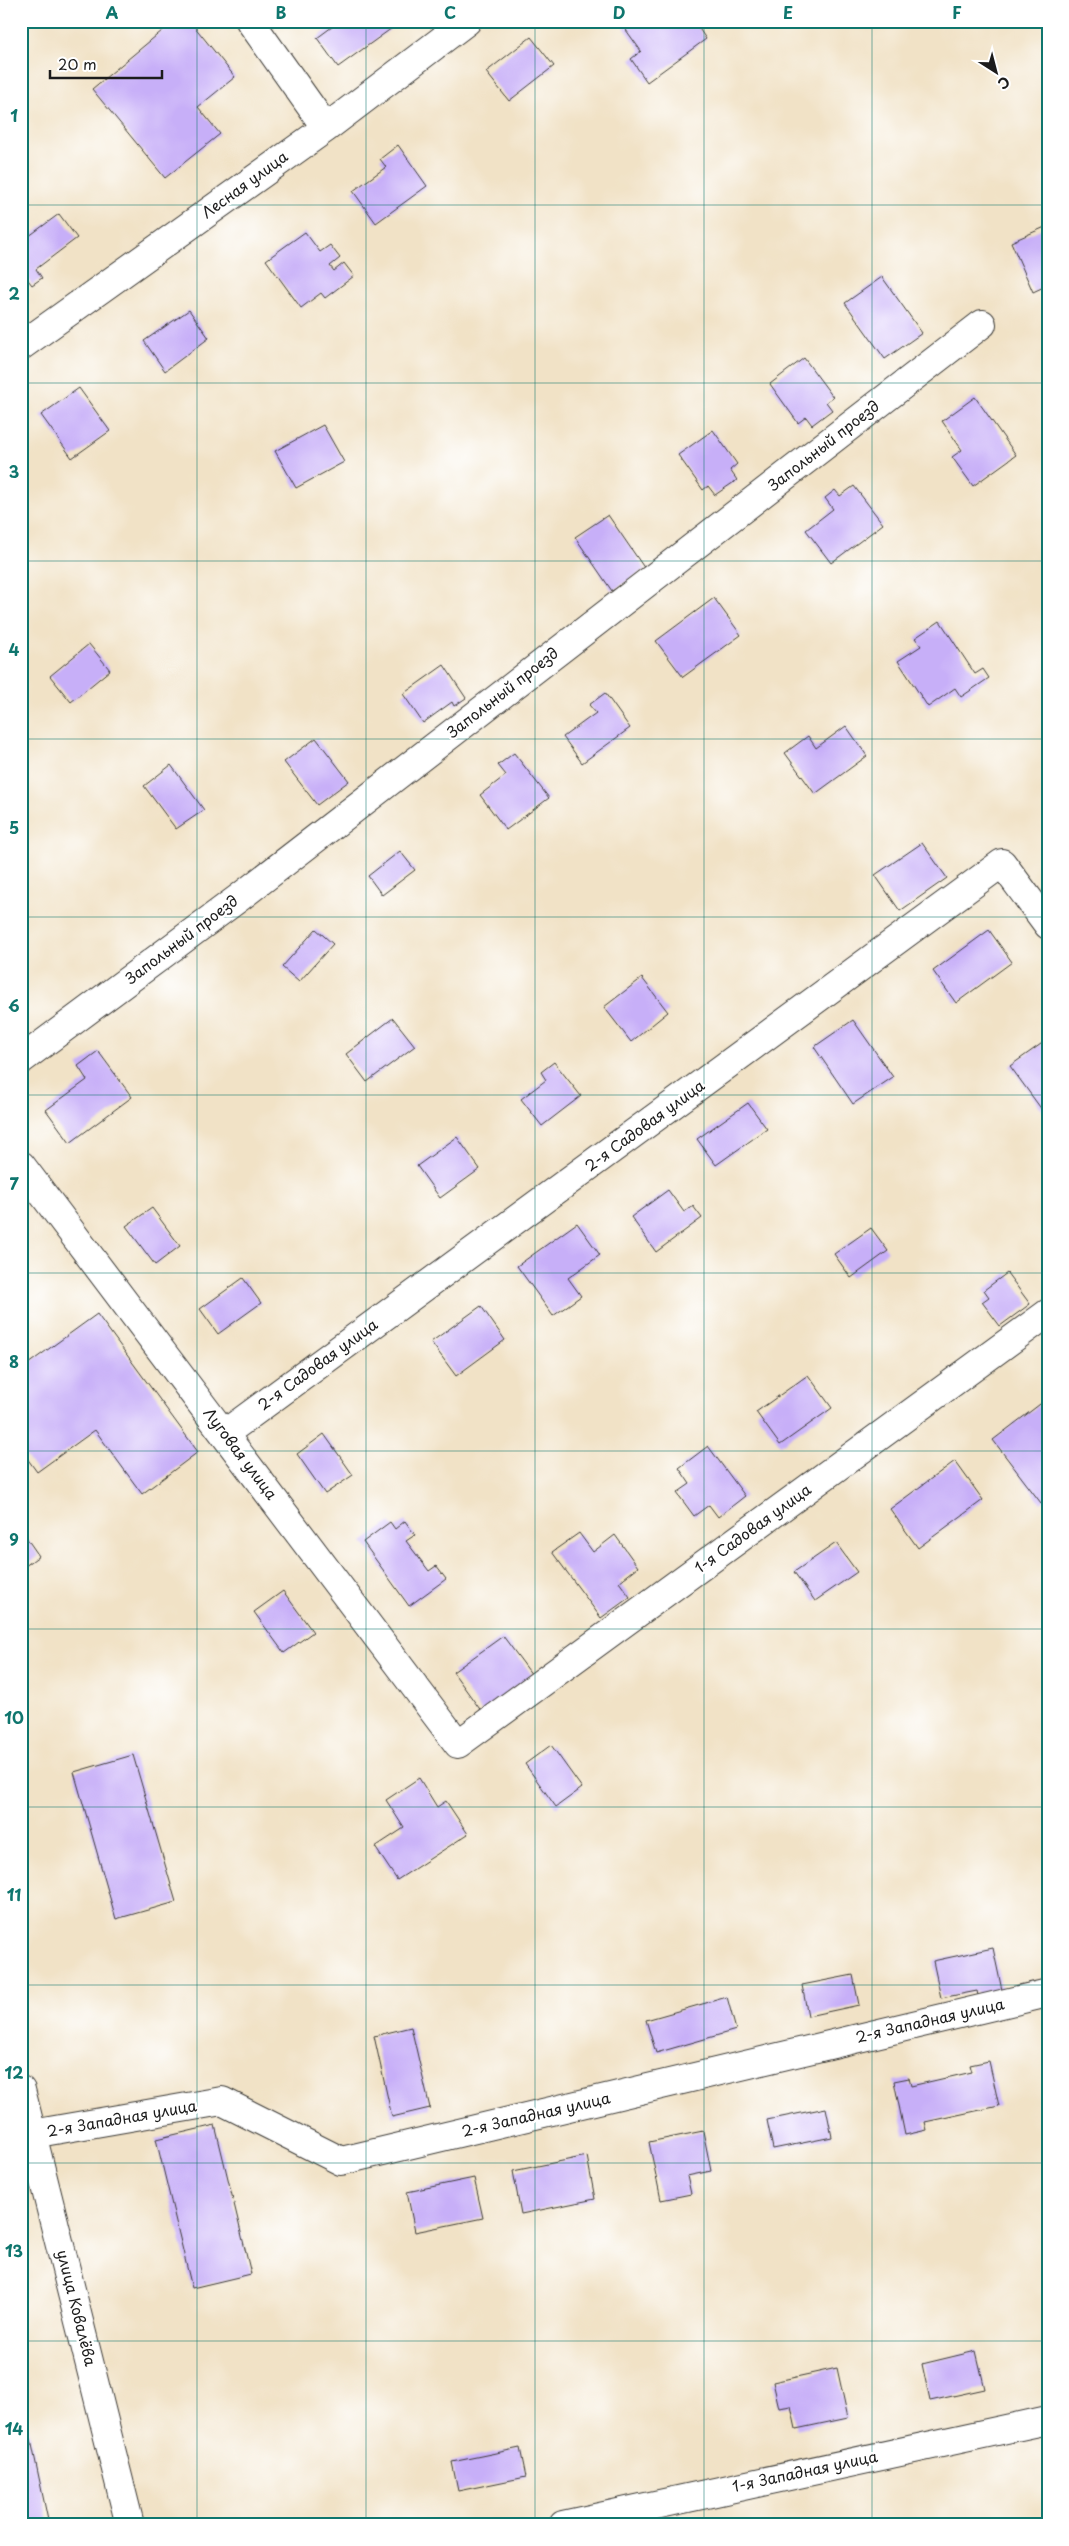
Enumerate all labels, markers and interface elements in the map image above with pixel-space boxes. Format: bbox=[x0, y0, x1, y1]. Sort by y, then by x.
text: A bbox=[106, 0, 119, 24]
text: B bbox=[276, 0, 287, 24]
text: C bbox=[444, 0, 456, 24]
text: D bbox=[613, 0, 625, 24]
text: E bbox=[783, 0, 793, 24]
text: F bbox=[952, 0, 962, 24]
scale bar bbox=[50, 48, 162, 80]
north arrow bbox=[972, 48, 1022, 98]
text: 20 m bbox=[58, 52, 97, 75]
text: С bbox=[994, 71, 1014, 95]
text: 1 bbox=[10, 103, 18, 127]
street label: Лесная улица bbox=[196, 144, 293, 223]
text: 2 bbox=[8, 281, 20, 305]
street label: Запольный проезд bbox=[762, 394, 884, 496]
text: 3 bbox=[9, 459, 19, 483]
text: 4 bbox=[9, 637, 20, 661]
street label: Запольный проезд bbox=[441, 641, 563, 743]
text: 5 bbox=[9, 815, 19, 839]
street label: Запольный проезд bbox=[120, 889, 242, 989]
text: 6 bbox=[8, 993, 20, 1017]
street label: 2-я Садовая улица bbox=[579, 1073, 709, 1176]
text: 7 bbox=[9, 1171, 19, 1195]
street label: 2-я Садовая улица bbox=[252, 1312, 382, 1415]
text: 8 bbox=[9, 1349, 19, 1373]
street label: Луговая улица bbox=[199, 1402, 284, 1505]
street label: 1-я Садовая улица bbox=[689, 1477, 816, 1578]
text: 9 bbox=[9, 1527, 19, 1551]
text: 10 bbox=[4, 1705, 24, 1729]
text: 11 bbox=[7, 1882, 21, 1906]
street label: 2-я Западная улица bbox=[853, 1991, 1007, 2048]
text: 12 bbox=[5, 2060, 23, 2084]
street label: 2-я Западная улица bbox=[459, 2085, 613, 2142]
street label: 2-я Западная улица bbox=[45, 2093, 199, 2142]
text: 13 bbox=[5, 2238, 23, 2262]
street label: улица Ковалёва bbox=[52, 2247, 103, 2369]
text: 14 bbox=[5, 2416, 23, 2440]
street label: 1-я Западная улица bbox=[730, 2444, 880, 2497]

